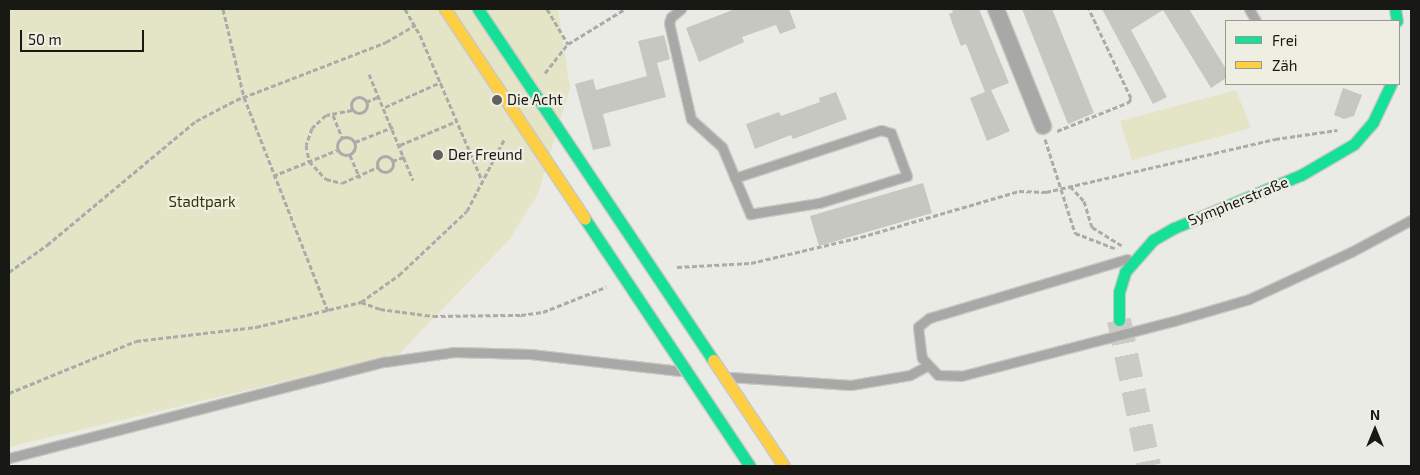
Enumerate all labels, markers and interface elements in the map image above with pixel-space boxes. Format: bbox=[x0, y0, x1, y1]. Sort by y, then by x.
scale bar bbox=[22, 20, 146, 52]
legend bbox=[1225, 20, 1400, 85]
text: 50 m bbox=[28, 30, 62, 48]
text: Frei bbox=[1272, 31, 1297, 49]
text: Zäh bbox=[1272, 56, 1297, 74]
place label: Die Acht bbox=[507, 91, 563, 109]
marker: Die Acht bbox=[491, 94, 503, 106]
place label: Der Freund bbox=[448, 146, 523, 164]
marker: Der Freund bbox=[432, 149, 444, 161]
street label: Sympherstraße bbox=[1185, 173, 1291, 229]
park label: Stadtpark bbox=[168, 193, 236, 211]
north arrow bbox=[1350, 405, 1400, 455]
text: N bbox=[1370, 406, 1380, 423]

